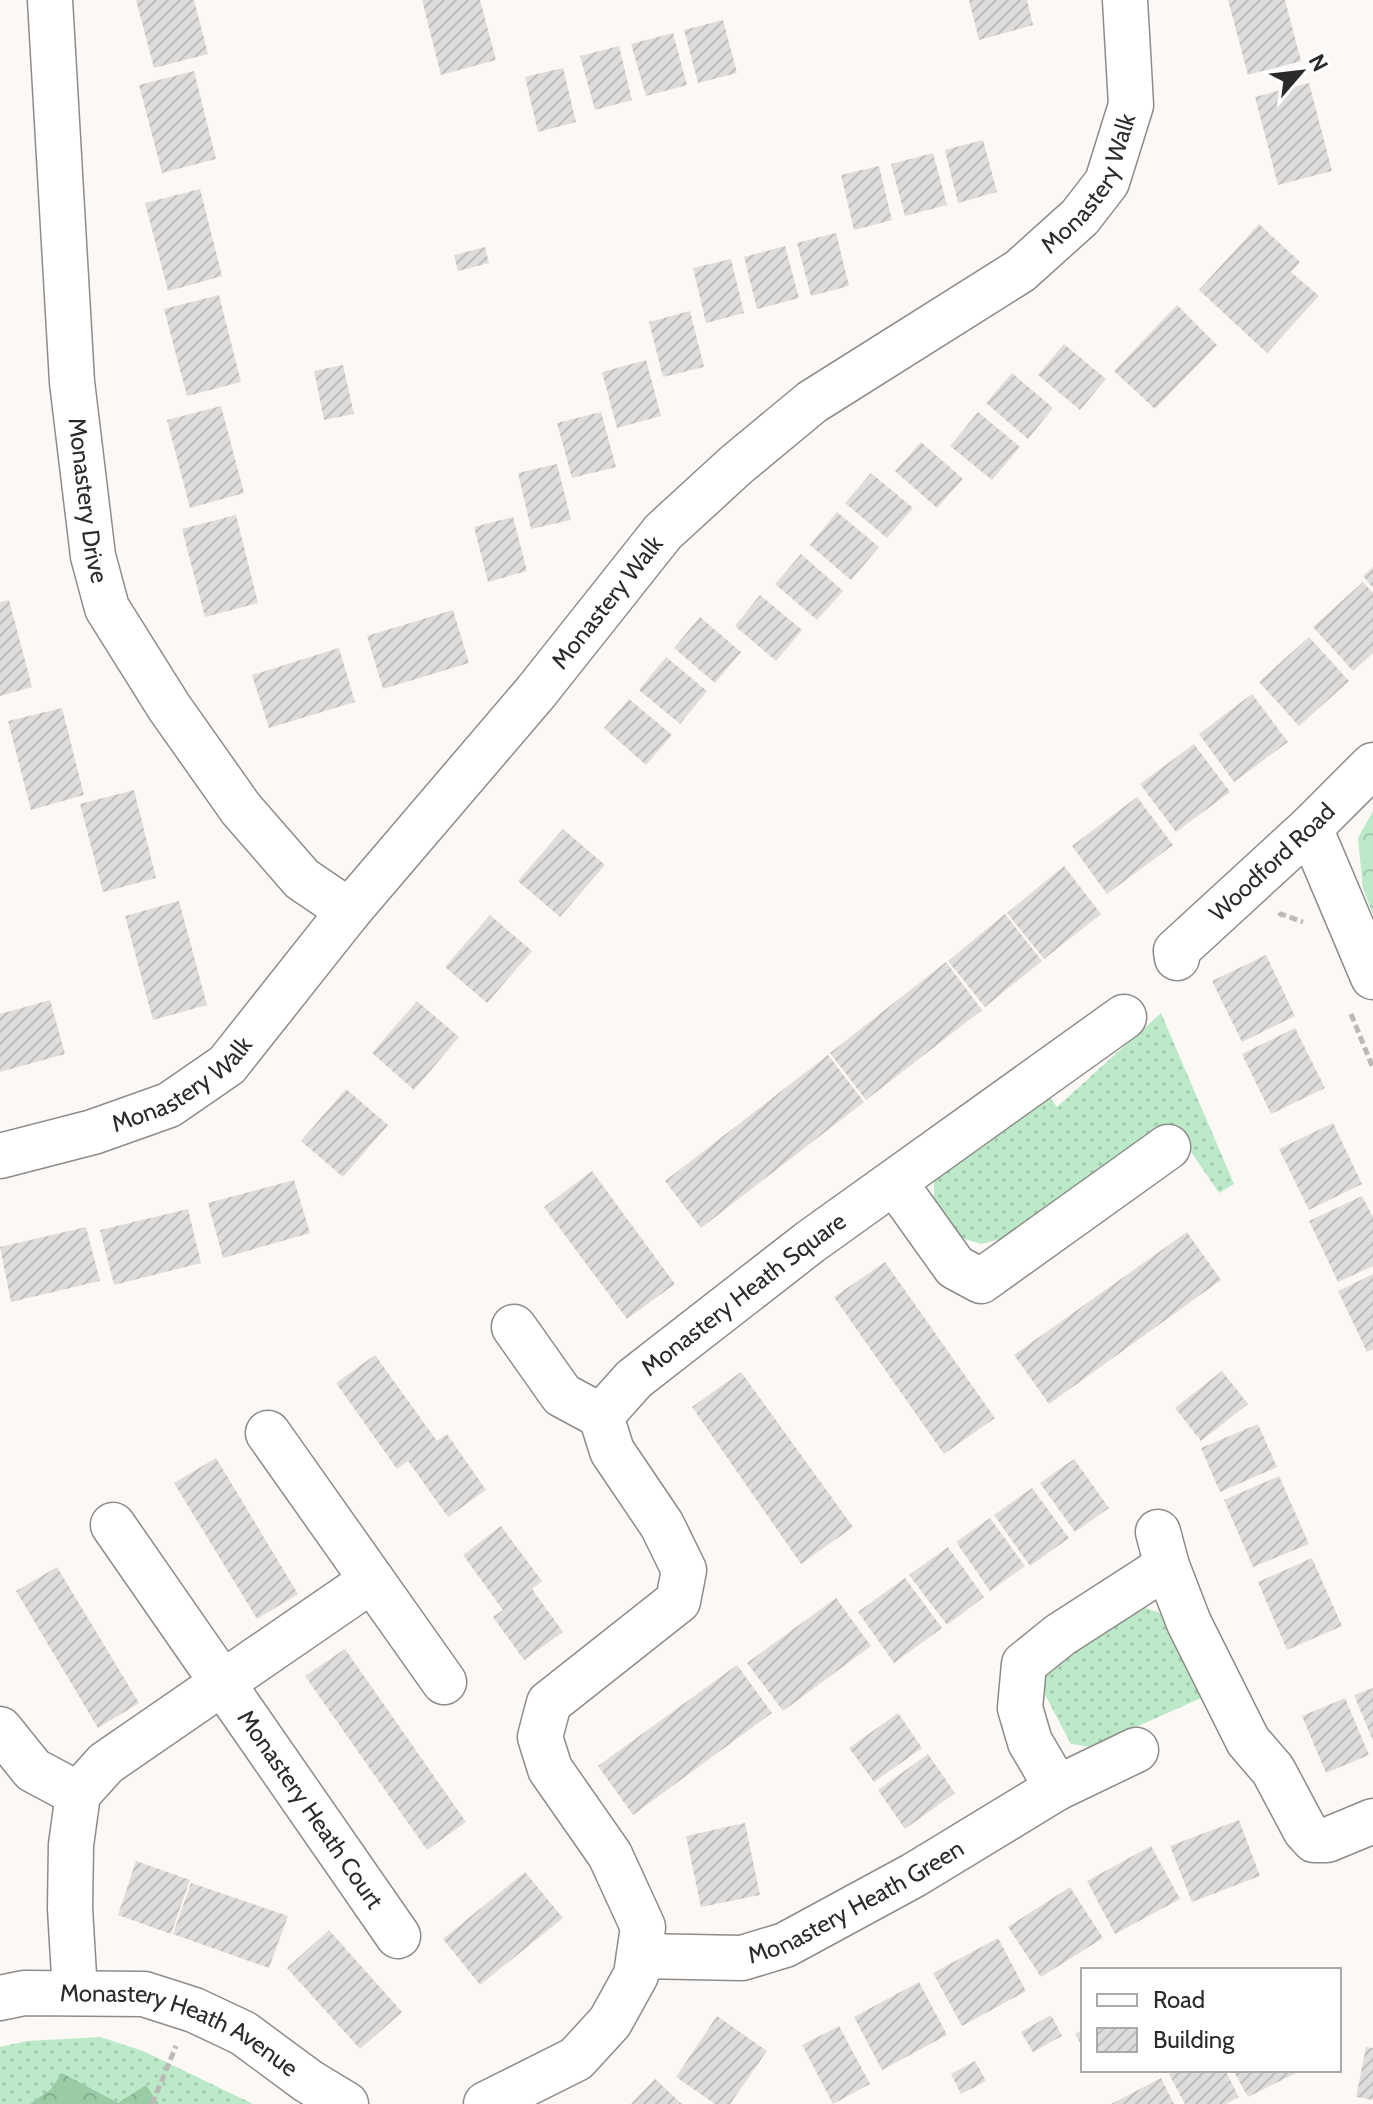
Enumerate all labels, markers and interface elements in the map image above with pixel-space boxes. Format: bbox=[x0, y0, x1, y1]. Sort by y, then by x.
north arrow bbox=[1261, 32, 1341, 112]
text: N bbox=[1303, 50, 1334, 76]
street label: Monastery Walk bbox=[1035, 110, 1142, 259]
street label: Monastery Drive bbox=[62, 416, 115, 586]
street label: Monastery Walk bbox=[545, 529, 669, 675]
street label: Woodford Road bbox=[1203, 797, 1341, 927]
street label: Monastery Walk bbox=[108, 1030, 258, 1138]
street label: Monastery Heath Square bbox=[635, 1206, 851, 1382]
street label: Monastery Heath Court bbox=[232, 1704, 390, 1914]
street label: Monastery Heath Green bbox=[744, 1833, 969, 1969]
legend bbox=[1081, 1968, 1341, 2072]
street label: Monastery Heath Avenue bbox=[60, 1978, 304, 2083]
text: Road bbox=[1153, 1985, 1205, 2014]
text: Building bbox=[1153, 2025, 1235, 2054]

